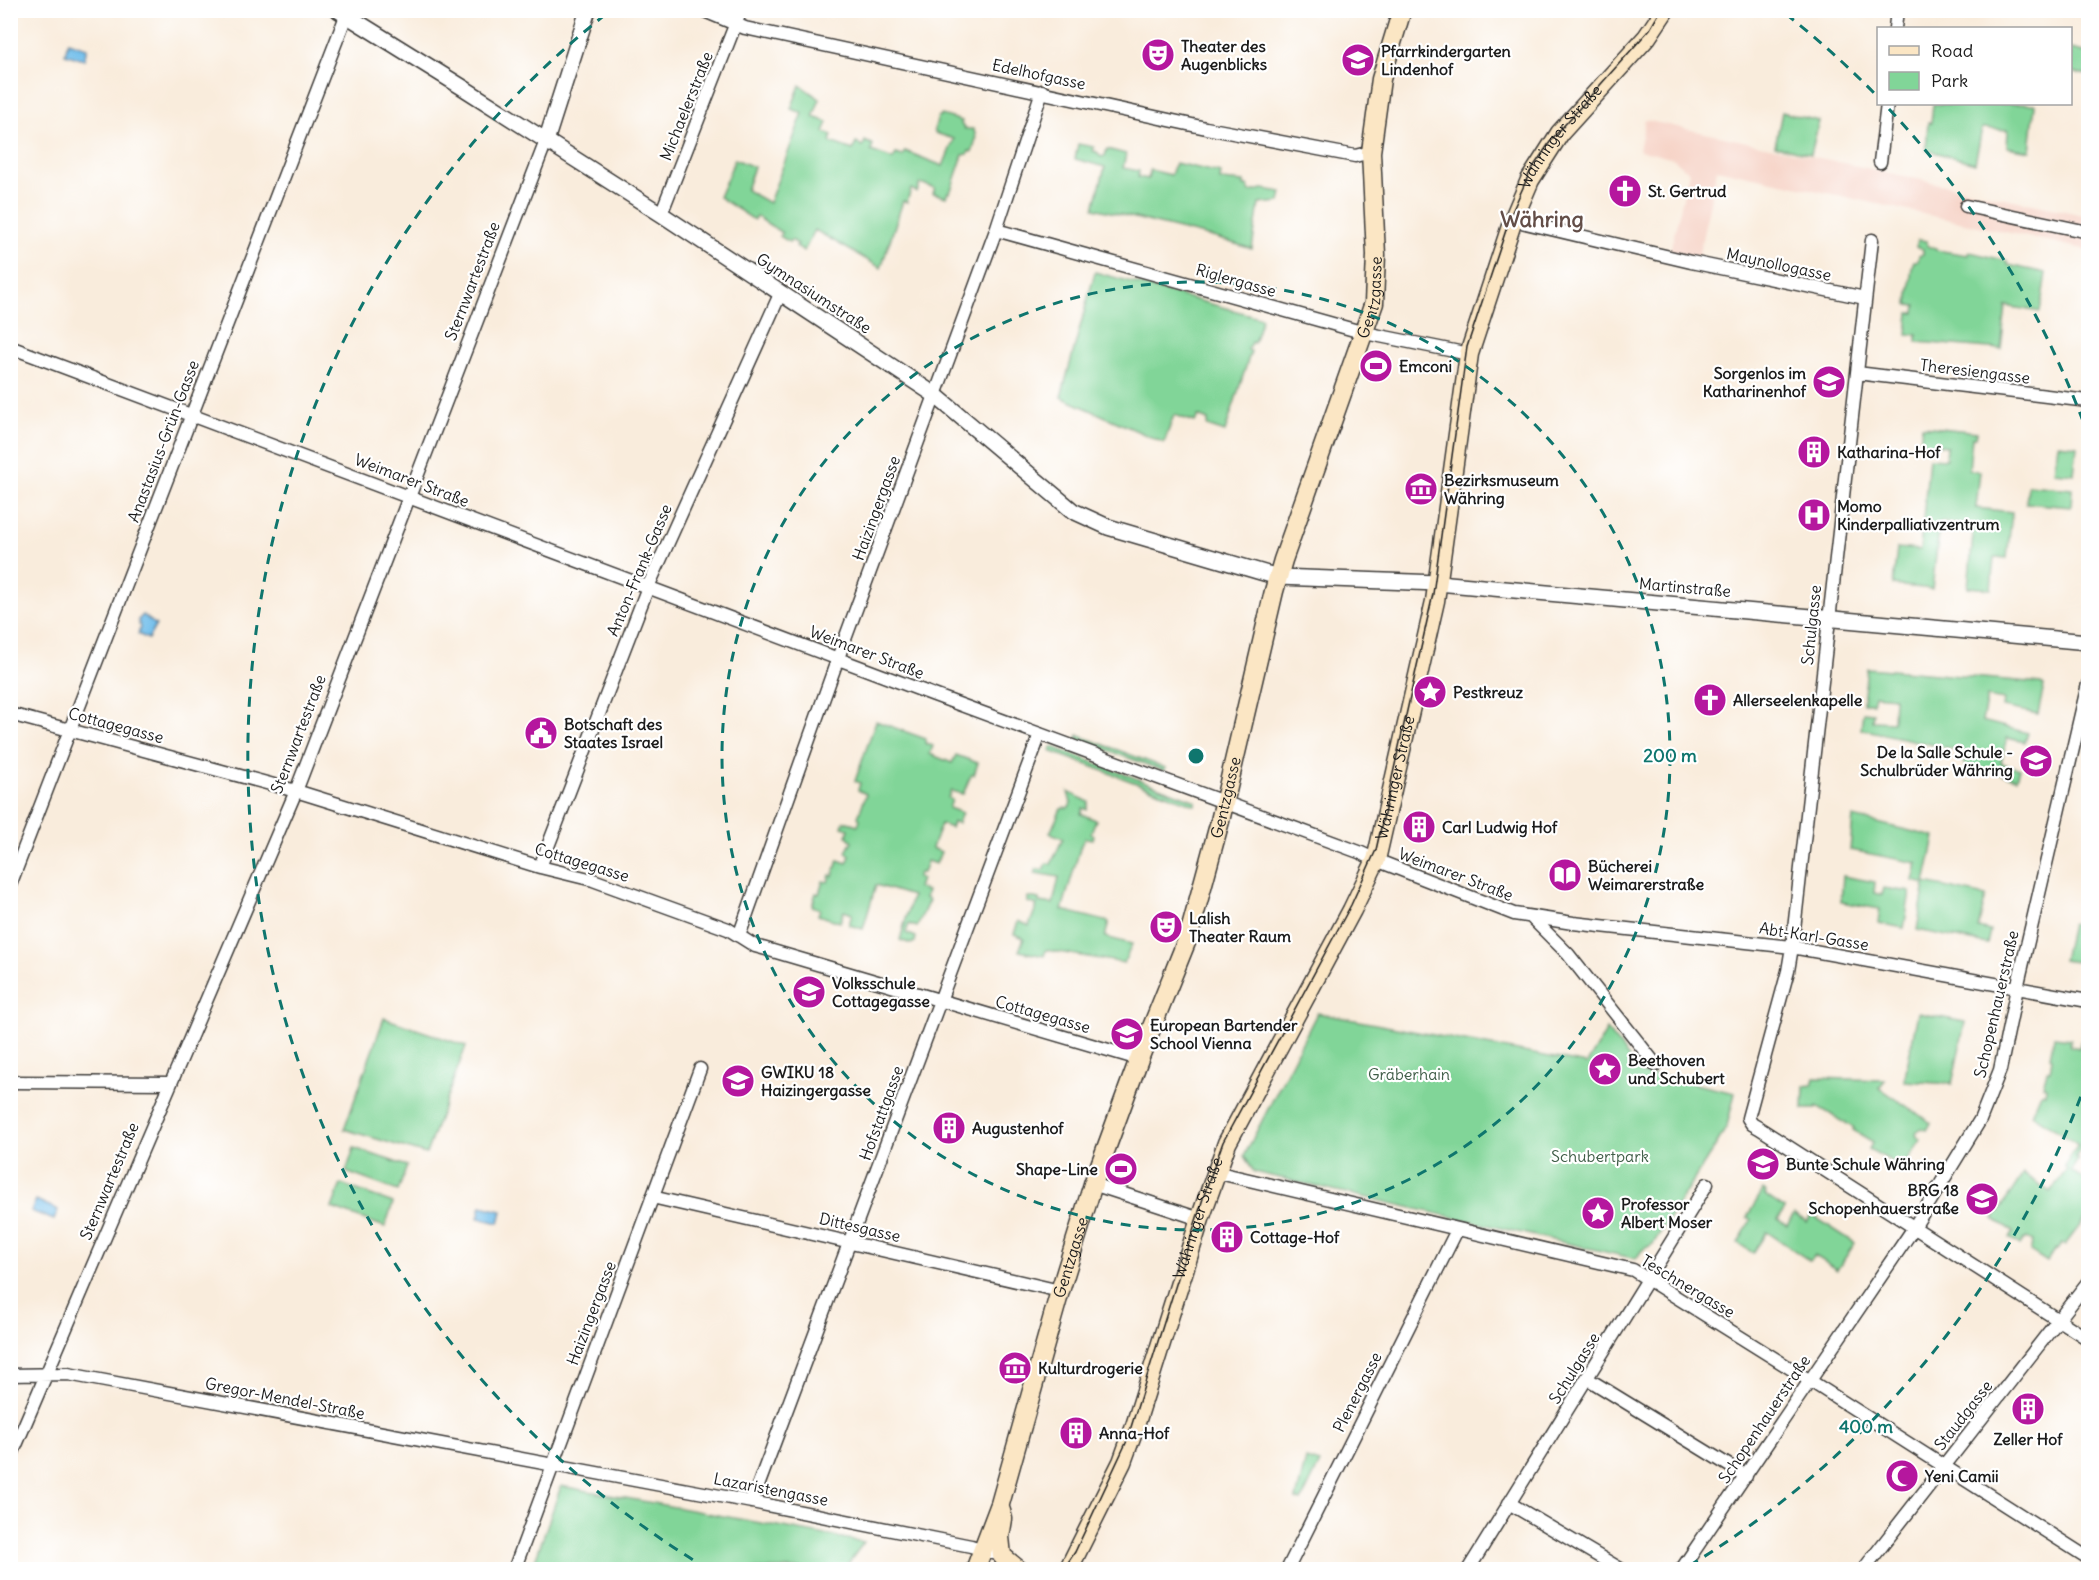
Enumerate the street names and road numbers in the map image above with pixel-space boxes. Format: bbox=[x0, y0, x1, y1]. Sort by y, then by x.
street label: Michaelerstraße bbox=[655, 49, 717, 163]
street label: Edelhofgasse bbox=[990, 54, 1088, 94]
street label: Währinger Straße bbox=[1514, 80, 1606, 192]
street label: Sternwartestraße bbox=[440, 219, 504, 343]
street label: Maynollogasse bbox=[1725, 243, 1833, 285]
street label: Gymnasiumstraße bbox=[753, 248, 875, 338]
street label: Gentzgasse bbox=[1352, 256, 1386, 341]
street label: Riglergasse bbox=[1194, 259, 1278, 301]
street label: Theresiengasse bbox=[1919, 354, 2031, 388]
street label: Anastasius-Grün-Gasse bbox=[123, 357, 203, 525]
street label: Weimarer Straße bbox=[352, 449, 472, 511]
street label: Haizingergasse bbox=[848, 453, 904, 563]
street label: Anton-Frank-Gasse bbox=[602, 501, 676, 639]
street label: Martinstraße bbox=[1638, 573, 1732, 601]
street label: Schulgasse bbox=[1797, 584, 1825, 666]
street label: Weimarer Straße bbox=[807, 621, 927, 683]
street label: Sternwartestraße bbox=[266, 672, 330, 796]
street label: Cottagegasse bbox=[66, 703, 166, 747]
street label: Währinger Straße bbox=[1371, 714, 1419, 842]
street label: Gentzgasse bbox=[1206, 755, 1245, 841]
street label: Cottagegasse bbox=[532, 838, 632, 886]
street label: Weimarer Straße bbox=[1396, 843, 1516, 905]
street label: Abt-Karl-Gasse bbox=[1758, 917, 1870, 955]
street label: Schopenhauerstraße bbox=[1969, 928, 2023, 1080]
street label: Cottagegasse bbox=[993, 991, 1093, 1037]
street label: Hofstattgasse bbox=[855, 1063, 907, 1163]
street label: Sternwartestraße bbox=[75, 1119, 143, 1243]
street label: Währinger Straße bbox=[1168, 1155, 1227, 1281]
street label: Dittesgasse bbox=[817, 1208, 903, 1246]
street label: Gentzgasse bbox=[1049, 1215, 1092, 1300]
street label: Teschnergasse bbox=[1637, 1250, 1739, 1322]
street label: Haizingergasse bbox=[562, 1258, 620, 1368]
street label: Schulgasse bbox=[1544, 1329, 1604, 1407]
street label: Plenergasse bbox=[1328, 1349, 1386, 1435]
street label: Schopenhauerstraße bbox=[1714, 1351, 1814, 1487]
street label: Gregor-Mendel-Straße bbox=[204, 1373, 366, 1423]
street label: Staudgasse bbox=[1930, 1376, 1996, 1454]
street label: Lazaristengasse bbox=[712, 1468, 830, 1510]

